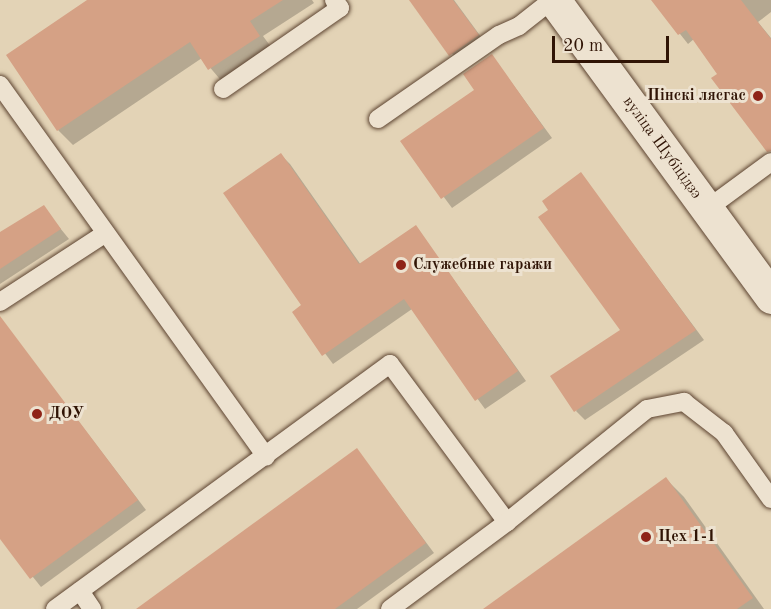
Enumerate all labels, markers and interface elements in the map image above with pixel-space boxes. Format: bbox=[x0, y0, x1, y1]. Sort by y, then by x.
scale bar bbox=[555, 24, 672, 62]
text: 20 m bbox=[563, 37, 603, 55]
place label: Пінскі лясгас bbox=[647, 86, 746, 106]
marker: Пінскі лясгас bbox=[751, 89, 765, 103]
street label: вуліца Шубіцідзэ bbox=[618, 93, 706, 203]
place label: Служебные гаражи bbox=[413, 255, 552, 275]
marker: Служебные гаражи bbox=[394, 258, 408, 272]
place label: ДОУ bbox=[49, 404, 84, 424]
marker: ДОУ bbox=[30, 407, 44, 421]
place label: Цех 1-1 bbox=[658, 527, 716, 547]
marker: Цех 1-1 bbox=[639, 530, 653, 544]

